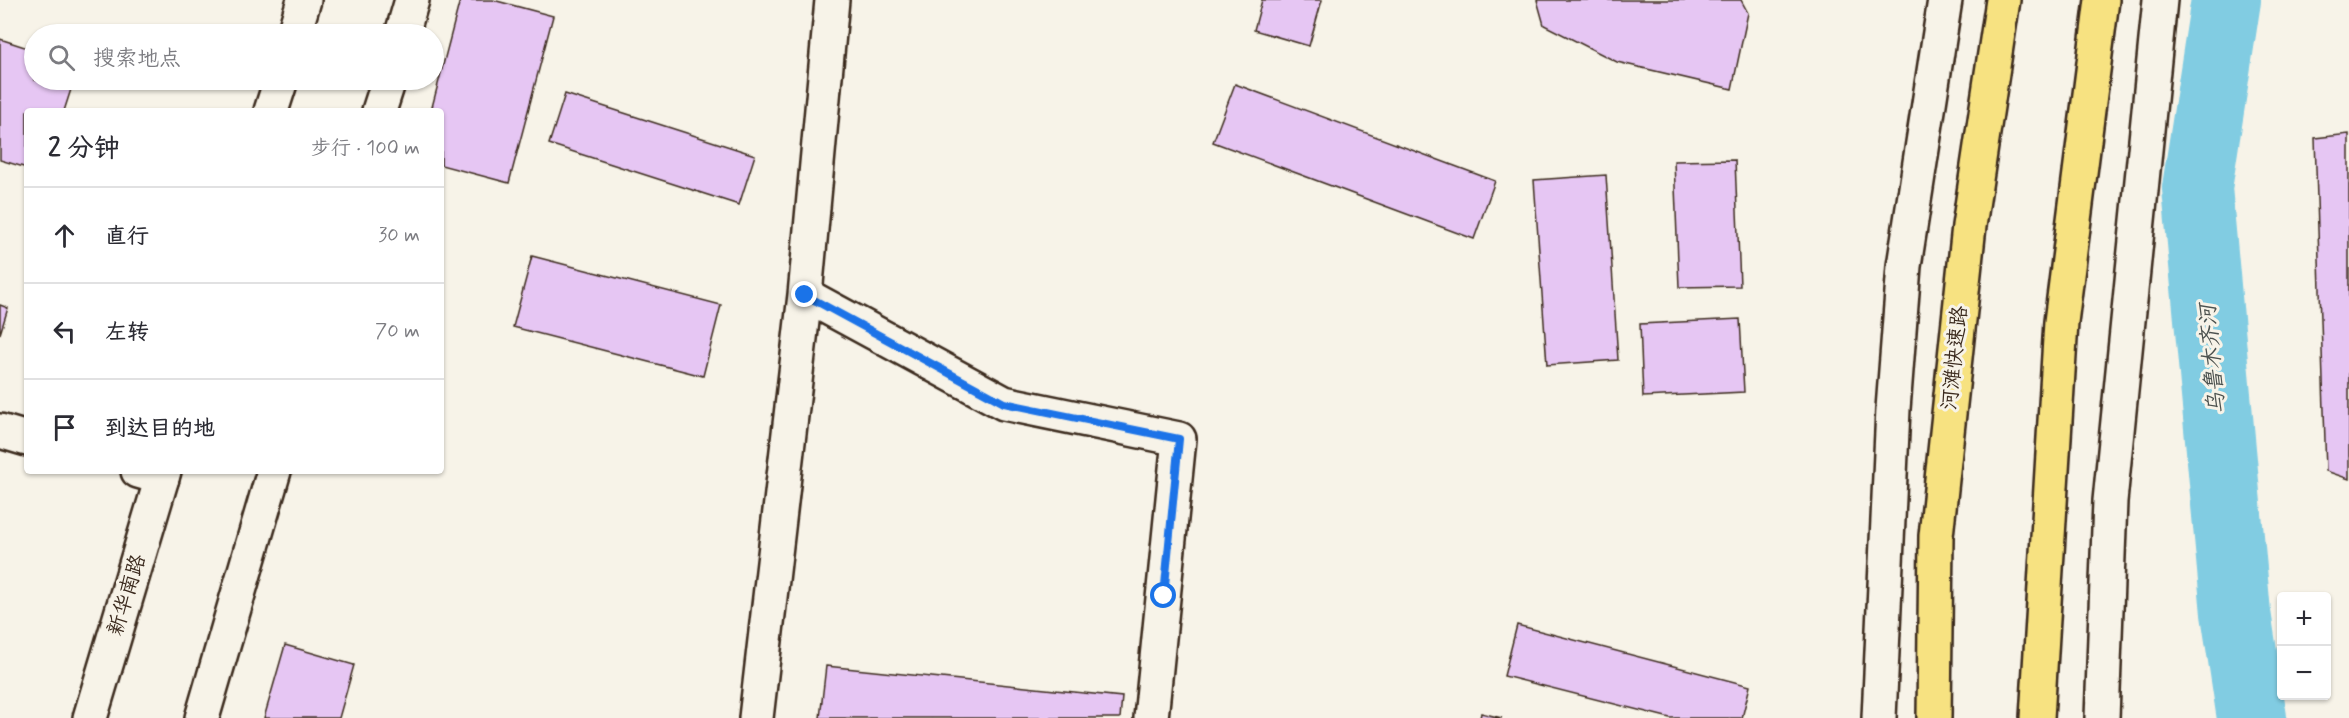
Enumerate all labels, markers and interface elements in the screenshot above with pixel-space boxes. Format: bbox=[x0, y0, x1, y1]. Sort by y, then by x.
search box bbox=[24, 24, 444, 90]
icon: search bbox=[45, 41, 78, 74]
text: 搜索地点 bbox=[93, 45, 181, 73]
text: 2 分钟 bbox=[48, 132, 120, 166]
text: 步行 · 100 m bbox=[311, 135, 420, 162]
icon: ahead bbox=[48, 219, 81, 252]
text: 30 m bbox=[378, 222, 420, 249]
text: 直行 bbox=[105, 223, 149, 251]
route end bbox=[791, 281, 817, 307]
water label: 乌鲁木齐河 bbox=[2194, 300, 2232, 415]
street label: 河滩快速路 bbox=[1936, 304, 1974, 412]
icon: left bbox=[48, 315, 81, 348]
text: 70 m bbox=[375, 318, 420, 345]
text: 左转 bbox=[105, 319, 149, 347]
icon: arrive bbox=[48, 411, 81, 444]
text: 到达目的地 bbox=[105, 415, 215, 443]
street label: 新华南路 bbox=[101, 551, 153, 639]
route start bbox=[1150, 582, 1176, 608]
map controls bbox=[2277, 592, 2331, 700]
button: + bbox=[2277, 592, 2331, 646]
button: − bbox=[2277, 646, 2331, 700]

